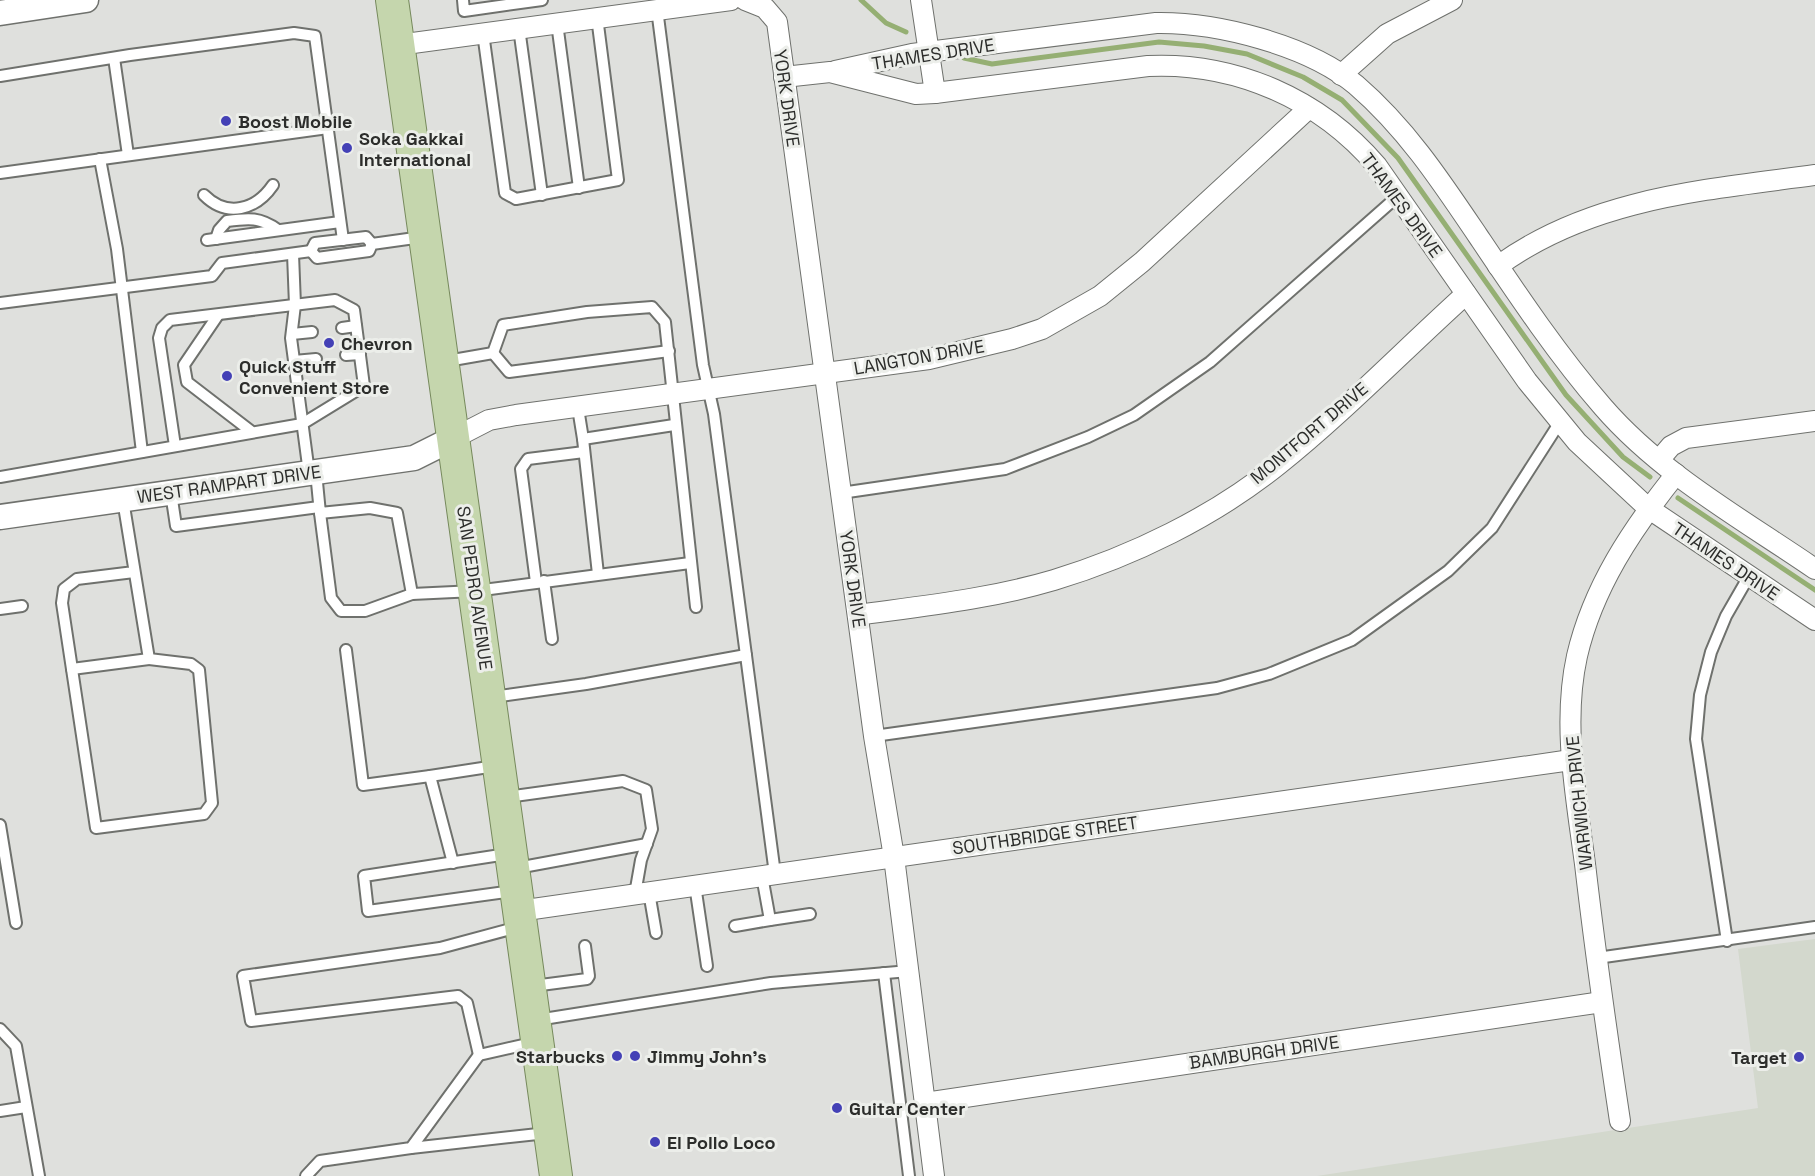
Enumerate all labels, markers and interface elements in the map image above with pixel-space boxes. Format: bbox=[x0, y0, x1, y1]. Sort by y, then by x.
street label: THAMES DRIVE bbox=[870, 33, 996, 75]
street label: YORK DRIVE bbox=[769, 48, 805, 148]
place label: Boost Mobile bbox=[238, 110, 352, 133]
marker: Boost Mobile bbox=[219, 114, 233, 128]
place label: Soka Gakkai International bbox=[359, 127, 471, 171]
marker: Soka Gakkai International bbox=[340, 141, 354, 155]
street label: THAMES DRIVE bbox=[1356, 148, 1448, 262]
place label: Chevron bbox=[341, 332, 413, 355]
street label: LANGTON DRIVE bbox=[852, 334, 986, 380]
marker: Chevron bbox=[322, 336, 336, 350]
place label: Quick Stuff Convenient Store bbox=[239, 355, 389, 399]
marker: Quick Stuff Convenient Store bbox=[220, 369, 234, 383]
street label: MONTFORT DRIVE bbox=[1245, 377, 1373, 489]
street label: WEST RAMPART DRIVE bbox=[136, 460, 322, 508]
street label: SAN PEDRO AVENUE bbox=[452, 505, 498, 671]
street label: THAMES DRIVE bbox=[1668, 517, 1784, 605]
street label: YORK DRIVE bbox=[835, 529, 871, 629]
street label: WARWICH DRIVE bbox=[1561, 735, 1597, 871]
street label: SOUTHBRIDGE STREET bbox=[951, 811, 1140, 859]
street label: BAMBURGH DRIVE bbox=[1188, 1030, 1340, 1074]
place label: Starbucks bbox=[516, 1045, 605, 1068]
place label: Jimmy John's bbox=[647, 1045, 767, 1068]
place label: Target bbox=[1731, 1046, 1787, 1069]
marker: Starbucks bbox=[610, 1049, 624, 1063]
marker: Jimmy John's bbox=[628, 1049, 642, 1063]
marker: Target bbox=[1792, 1050, 1806, 1064]
place label: Guitar Center bbox=[849, 1097, 965, 1120]
marker: Guitar Center bbox=[830, 1101, 844, 1115]
place label: El Pollo Loco bbox=[667, 1131, 776, 1154]
marker: El Pollo Loco bbox=[648, 1135, 662, 1149]

